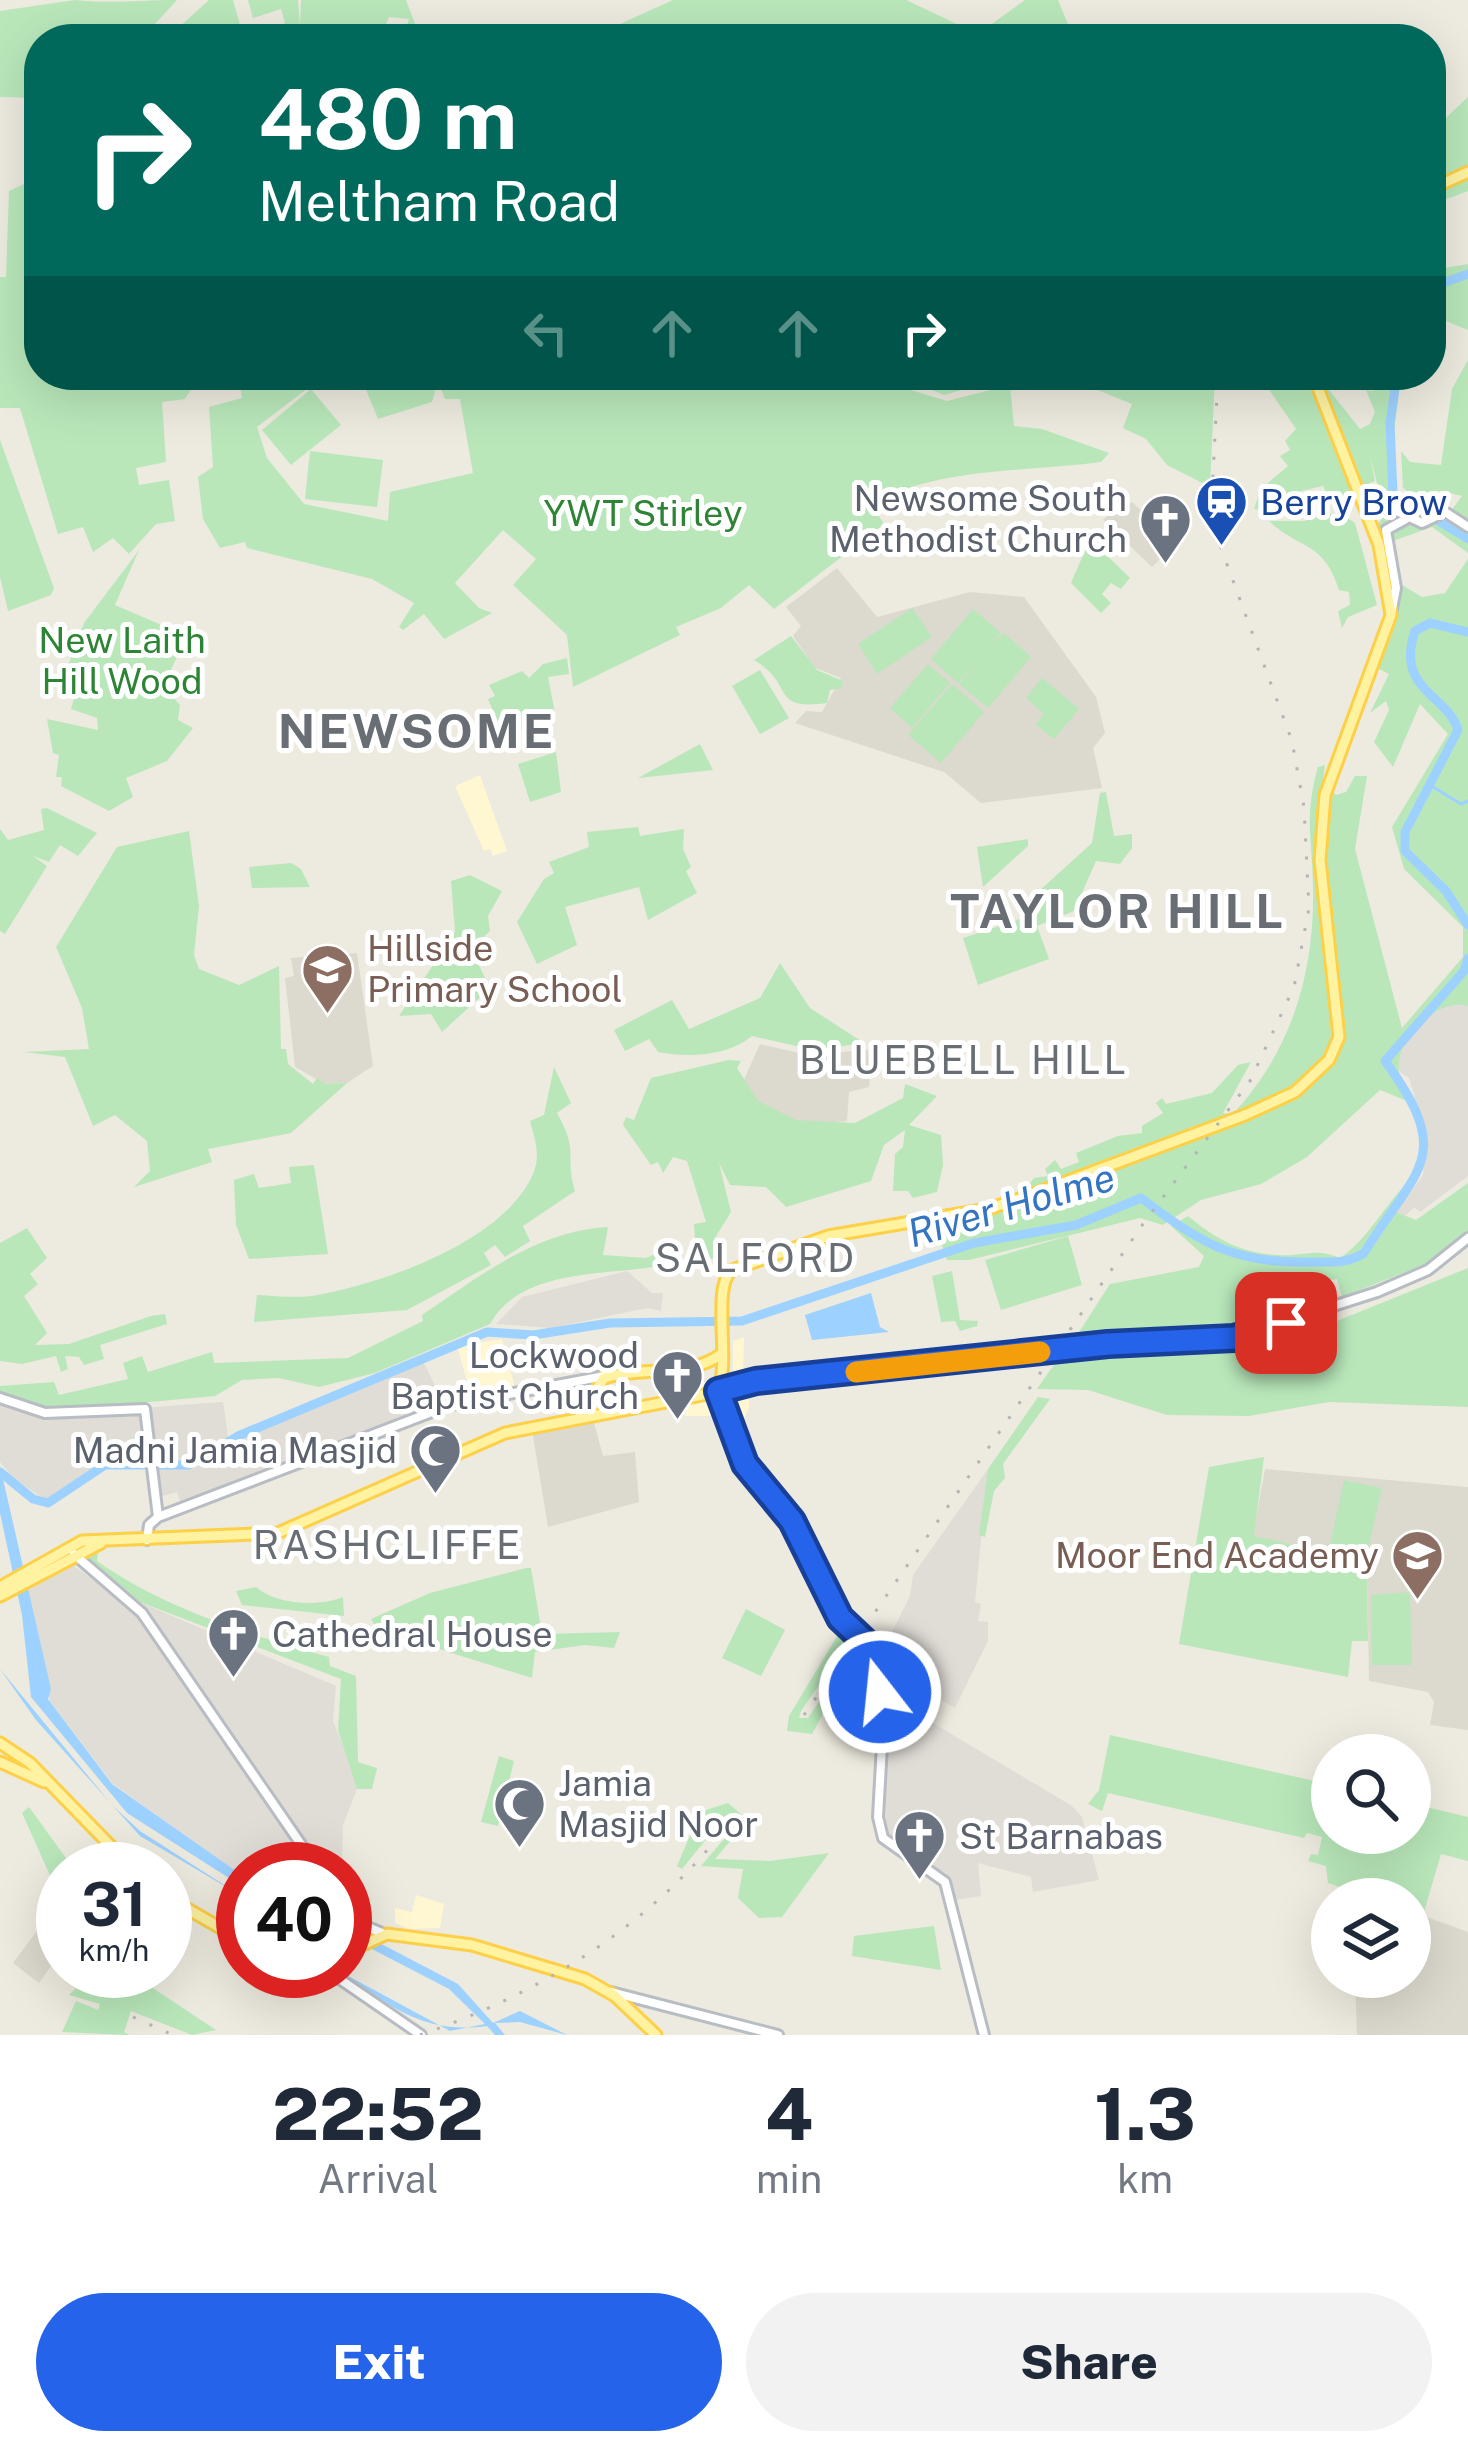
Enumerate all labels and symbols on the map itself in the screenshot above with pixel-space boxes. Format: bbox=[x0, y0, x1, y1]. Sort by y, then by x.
station icon: Berry Brow bbox=[1193, 474, 1249, 548]
place label: Newsome South Methodist Church bbox=[829, 477, 1127, 560]
place label: Berry Brow bbox=[1260, 481, 1447, 523]
church icon: Newsome South Methodist Church bbox=[1138, 491, 1194, 565]
park label: YWT Stirley bbox=[544, 492, 742, 534]
park label: New Laith Hill Wood bbox=[38, 619, 206, 702]
district label: NEWSOME bbox=[278, 702, 556, 759]
district label: TAYLOR HILL bbox=[950, 882, 1286, 939]
place label: Hillside Primary School bbox=[367, 927, 622, 1010]
school or university icon: Hillside Primary School bbox=[300, 941, 356, 1015]
district label: BLUEBELL HILL bbox=[799, 1037, 1129, 1083]
water label: River Holme bbox=[902, 1154, 1120, 1256]
district label: SALFORD bbox=[655, 1235, 857, 1281]
pin bbox=[1235, 1272, 1337, 1374]
place label: Lockwood Baptist Church bbox=[390, 1334, 639, 1417]
church icon: Lockwood Baptist Church bbox=[650, 1348, 706, 1422]
mosque icon: Madni Jamia Masjid bbox=[408, 1422, 464, 1496]
place label: Madni Jamia Masjid bbox=[73, 1429, 397, 1471]
district label: RASHCLIFFE bbox=[253, 1522, 523, 1568]
school or university icon: Moor End Academy bbox=[1390, 1527, 1446, 1601]
place label: Moor End Academy bbox=[1055, 1534, 1379, 1576]
church icon: Cathedral House bbox=[205, 1606, 261, 1680]
place label: Cathedral House bbox=[272, 1613, 553, 1655]
position arrow bbox=[817, 1629, 943, 1755]
place label: Jamia Masjid Noor bbox=[558, 1762, 758, 1845]
mosque icon: Jamia Masjid Noor bbox=[491, 1776, 547, 1850]
church icon: St Barnabas bbox=[892, 1808, 948, 1882]
place label: St Barnabas bbox=[959, 1815, 1163, 1857]
speed limit sign: 40 bbox=[216, 1842, 372, 1998]

